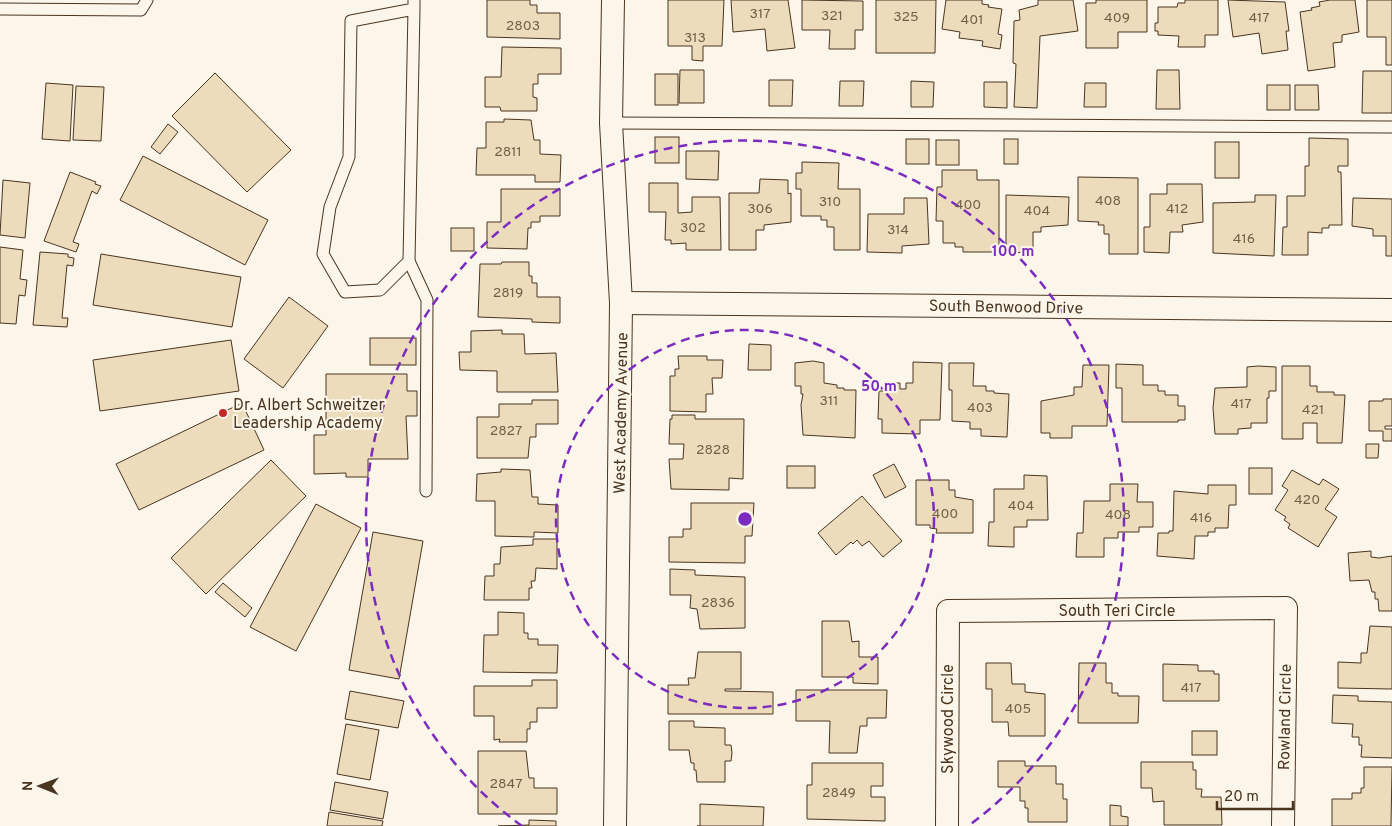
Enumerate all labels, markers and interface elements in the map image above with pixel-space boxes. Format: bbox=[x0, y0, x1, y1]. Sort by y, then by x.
house number: 317 bbox=[750, 6, 770, 23]
house number: 321 bbox=[821, 8, 843, 25]
house number: 325 bbox=[893, 9, 919, 26]
house number: 409 bbox=[1104, 10, 1130, 27]
house number: 417 bbox=[1248, 10, 1270, 27]
house number: 401 bbox=[961, 12, 983, 29]
house number: 2803 bbox=[506, 18, 540, 35]
house number: 313 bbox=[684, 30, 706, 47]
house number: 2811 bbox=[494, 144, 522, 161]
house number: 408 bbox=[1095, 193, 1121, 210]
house number: 310 bbox=[819, 194, 841, 211]
house number: 400 bbox=[955, 197, 981, 214]
house number: 306 bbox=[747, 201, 773, 218]
house number: 412 bbox=[1166, 201, 1188, 218]
house number: 404 bbox=[1024, 203, 1050, 220]
house number: 302 bbox=[680, 220, 706, 237]
house number: 314 bbox=[887, 222, 909, 239]
house number: 416 bbox=[1233, 231, 1255, 248]
text: 100 m bbox=[992, 243, 1034, 262]
house number: 2819 bbox=[493, 285, 523, 302]
street label: South Benwood Drive bbox=[929, 297, 1083, 319]
street label: West Academy Avenue bbox=[611, 332, 633, 494]
text: 50 m bbox=[861, 378, 897, 397]
house number: 311 bbox=[820, 393, 838, 410]
place label: Dr. Albert Schweitzer Leadership Academy bbox=[233, 396, 385, 434]
house number: 417 bbox=[1230, 396, 1252, 413]
house number: 403 bbox=[967, 400, 993, 417]
house number: 421 bbox=[1302, 402, 1324, 419]
marker: Dr. Albert Schweitzer Leadership Academy bbox=[217, 407, 229, 419]
house number: 2827 bbox=[490, 423, 522, 440]
house number: 2828 bbox=[696, 442, 730, 459]
house number: 420 bbox=[1294, 492, 1320, 509]
house number: 404 bbox=[1008, 498, 1034, 515]
house number: 400 bbox=[932, 506, 958, 523]
house number: 408 bbox=[1105, 507, 1131, 524]
centre of rings bbox=[736, 510, 754, 528]
house number: 416 bbox=[1190, 510, 1212, 527]
house number: 2836 bbox=[701, 595, 735, 612]
street label: South Teri Circle bbox=[1059, 602, 1175, 622]
street label: Skywood Circle bbox=[939, 664, 959, 774]
street label: Rowland Circle bbox=[1275, 664, 1297, 770]
house number: 417 bbox=[1180, 680, 1202, 697]
house number: 405 bbox=[1005, 701, 1031, 718]
north arrow bbox=[15, 761, 65, 811]
house number: 2847 bbox=[490, 776, 522, 793]
scale bar bbox=[1217, 778, 1293, 810]
text: N bbox=[20, 781, 37, 791]
house number: 2849 bbox=[822, 785, 856, 802]
text: 20 m bbox=[1224, 788, 1259, 807]

